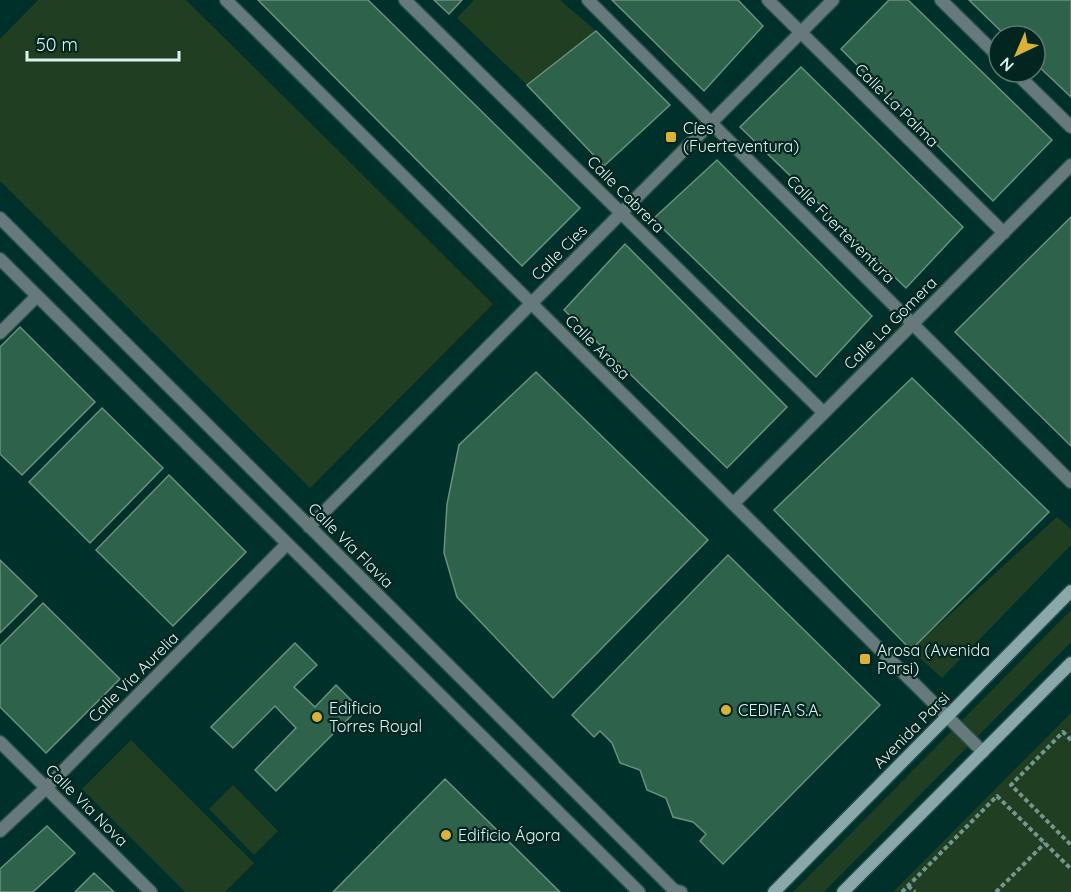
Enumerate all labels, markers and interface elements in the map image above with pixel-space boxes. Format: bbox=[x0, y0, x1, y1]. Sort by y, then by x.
scale bar bbox=[27, 24, 178, 62]
north arrow bbox=[987, 24, 1047, 84]
text: 50 m bbox=[36, 33, 78, 56]
text: N bbox=[995, 54, 1018, 76]
street label: Calle La Palma bbox=[851, 59, 943, 151]
place label: Cíes (Fuerteventura) bbox=[683, 118, 799, 156]
marker: Cíes (Fuerteventura) bbox=[664, 130, 678, 144]
street label: Calle Cabrera bbox=[583, 151, 669, 237]
street label: Calle Fuerteventura bbox=[783, 171, 899, 287]
street label: Calle Cies bbox=[527, 220, 591, 284]
street label: Calle La Gomera bbox=[839, 272, 941, 374]
street label: Calle Arosa bbox=[561, 310, 635, 384]
street label: Calle Vía Flavia bbox=[304, 498, 398, 592]
street label: Calle Via Aurelia bbox=[84, 628, 182, 726]
place label: Arosa (Avenida Parsi) bbox=[877, 640, 990, 678]
marker: Arosa (Avenida Parsi) bbox=[858, 652, 872, 666]
street label: Avenida Parsi bbox=[869, 688, 953, 772]
place label: Edificio Torres Royal bbox=[329, 698, 422, 736]
place label: CEDIFA S.A. bbox=[738, 700, 822, 720]
marker: CEDIFA S.A. bbox=[719, 703, 733, 717]
marker: Edificio Torres Royal bbox=[310, 710, 324, 724]
street label: Calle Via Nova bbox=[42, 760, 132, 850]
place label: Edificio Ágora bbox=[458, 825, 560, 845]
marker: Edificio Ágora bbox=[439, 828, 453, 842]

